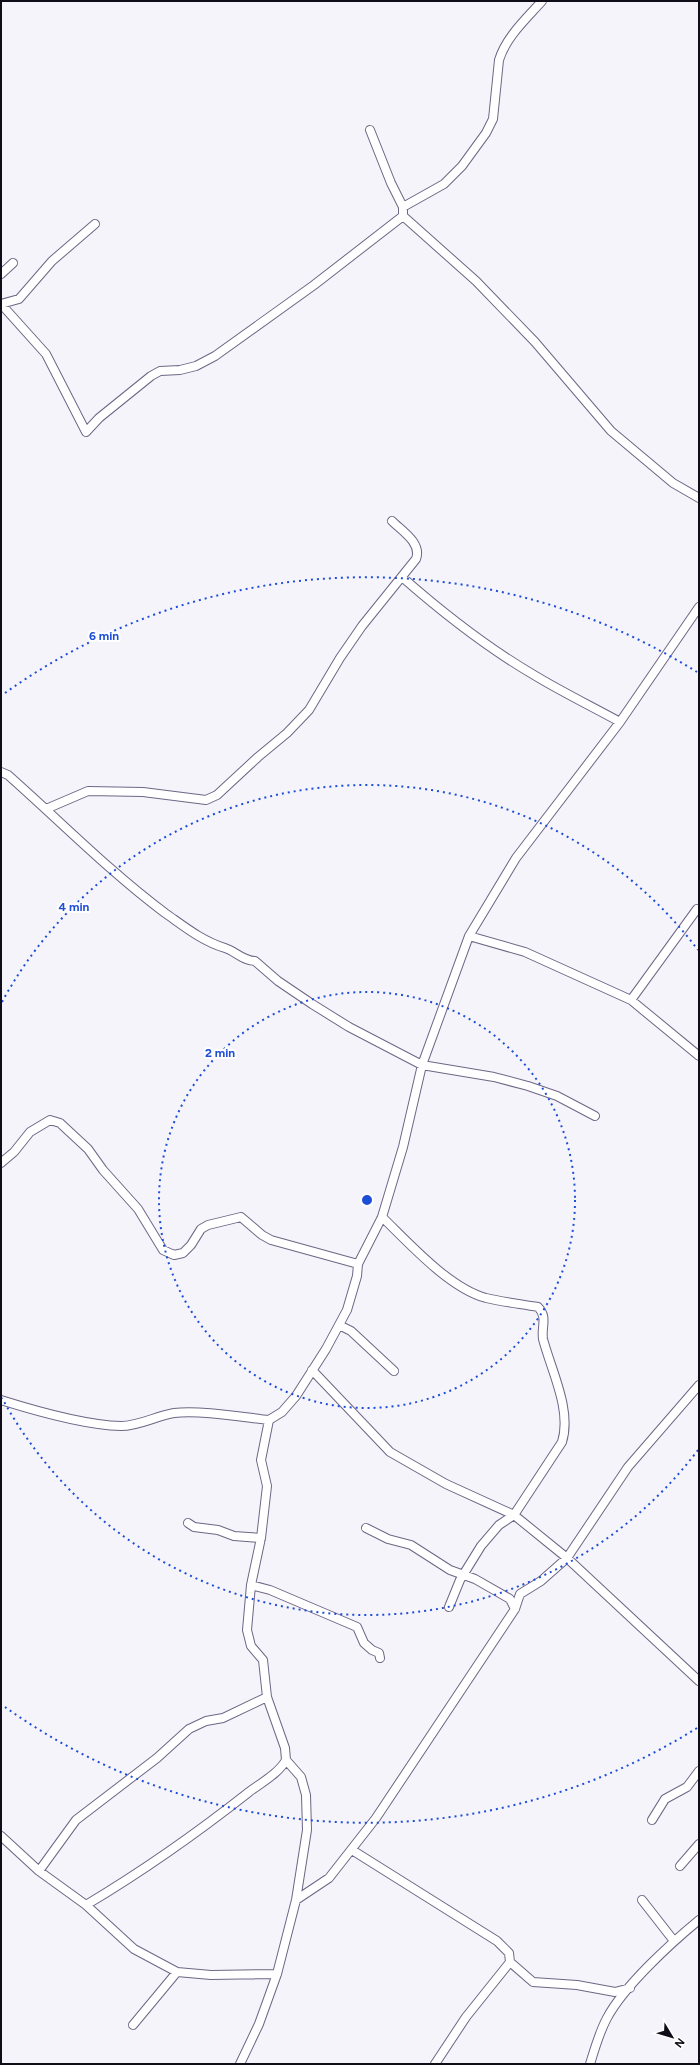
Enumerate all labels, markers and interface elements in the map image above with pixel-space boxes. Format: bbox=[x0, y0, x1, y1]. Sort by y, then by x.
text: 6 min bbox=[89, 629, 119, 643]
text: 4 min bbox=[59, 900, 90, 914]
text: 2 min bbox=[205, 1046, 235, 1060]
centre of rings bbox=[360, 1193, 374, 1207]
north arrow bbox=[652, 2017, 692, 2057]
text: N bbox=[672, 2035, 687, 2050]

